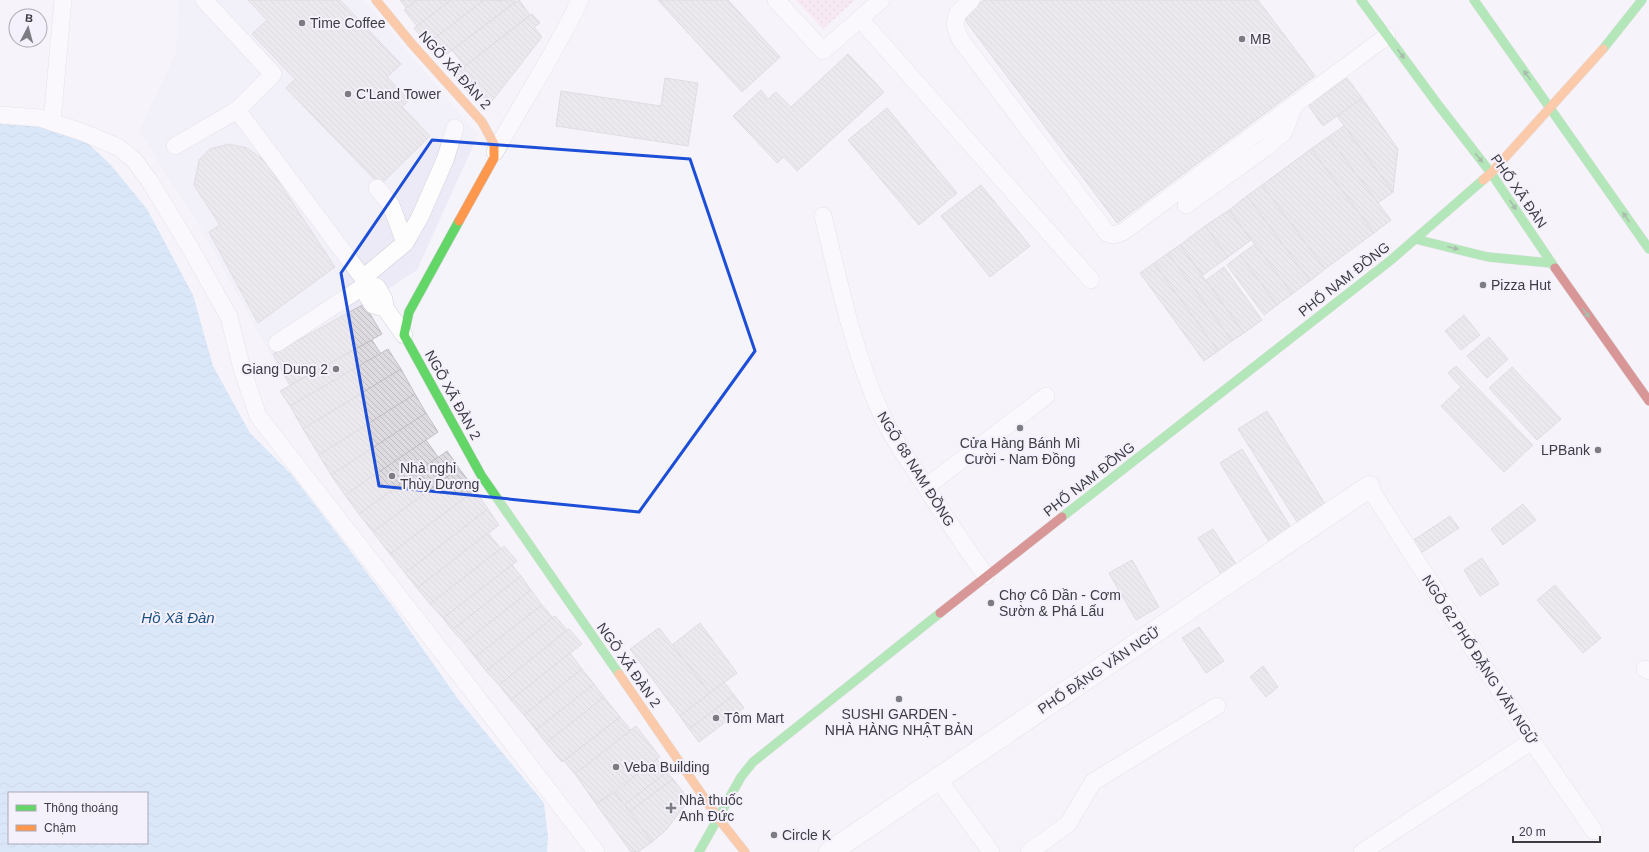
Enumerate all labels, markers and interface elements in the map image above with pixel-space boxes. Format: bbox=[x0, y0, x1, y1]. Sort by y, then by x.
north arrow bbox=[8, 8, 48, 48]
text: B bbox=[24, 12, 34, 24]
place label: Time Coffee bbox=[310, 15, 386, 31]
marker: Time Coffee bbox=[297, 18, 307, 28]
street label: NGÕ XÃ ĐÀN 2 bbox=[416, 28, 494, 113]
place label: MB bbox=[1250, 31, 1271, 47]
marker: MB bbox=[1237, 34, 1247, 44]
one-way arrow bbox=[1396, 49, 1405, 60]
one-way arrow bbox=[1523, 70, 1531, 81]
place label: C'Land Tower bbox=[356, 86, 441, 102]
marker: C'Land Tower bbox=[343, 89, 353, 99]
street label: PHỐ XÃ ĐÀN bbox=[1488, 150, 1551, 231]
one-way arrow bbox=[1475, 153, 1483, 163]
one-way arrow bbox=[1509, 200, 1517, 211]
one-way arrow bbox=[1622, 212, 1631, 223]
street label: PHỐ NAM ĐỒNG bbox=[1295, 238, 1393, 320]
one-way arrow bbox=[1447, 246, 1459, 252]
place label: Pizza Hut bbox=[1491, 277, 1551, 293]
marker: Pizza Hut bbox=[1478, 280, 1488, 290]
one-way arrow bbox=[1582, 308, 1590, 318]
street label: NGÕ XÃ ĐÀN 2 bbox=[422, 348, 484, 443]
place label: Giang Dung 2 bbox=[242, 361, 328, 377]
marker: Giang Dung 2 bbox=[331, 364, 341, 374]
street label: NGÕ 68 NAM ĐỒNG bbox=[874, 408, 959, 529]
marker: Cửa Hàng Bánh Mì Cười - Nam Đồng bbox=[1015, 423, 1025, 433]
place label: Cửa Hàng Bánh Mì Cười - Nam Đồng bbox=[960, 435, 1080, 467]
street label: PHỐ NAM ĐỒNG bbox=[1040, 438, 1138, 520]
place label: LPBank bbox=[1541, 442, 1591, 458]
marker: LPBank bbox=[1593, 445, 1603, 455]
place label: Nhà nghỉ Thùy Dương bbox=[400, 460, 479, 492]
marker: Nhà nghỉ Thùy Dương bbox=[387, 471, 397, 481]
street label: NGÕ 62 PHỐ ĐẶNG VĂN NGỮ bbox=[1419, 571, 1542, 748]
place label: Chợ Cô Dần - Cơm Sườn & Phá Lấu bbox=[999, 587, 1121, 619]
marker: Chợ Cô Dần - Cơm Sườn & Phá Lấu bbox=[986, 598, 996, 608]
water label: Hồ Xã Đàn bbox=[141, 609, 215, 626]
street label: NGÕ XÃ ĐÀN 2 bbox=[594, 620, 664, 711]
street label: PHỐ ĐẶNG VĂN NGỮ bbox=[1034, 622, 1163, 717]
marker: SUSHI GARDEN - NHÀ HÀNG NHẬT BẢN bbox=[894, 694, 904, 704]
place label: SUSHI GARDEN - NHÀ HÀNG NHẬT BẢN bbox=[825, 706, 973, 738]
place label: Tôm Mart bbox=[724, 710, 784, 726]
marker: Tôm Mart bbox=[711, 713, 721, 723]
place label: Veba Building bbox=[624, 759, 710, 775]
marker: Veba Building bbox=[611, 762, 621, 772]
legend bbox=[8, 792, 148, 844]
place label: Nhà thuốc Anh Đức bbox=[679, 792, 743, 824]
text: Thông thoáng bbox=[44, 801, 118, 815]
marker: Nhà thuốc Anh Đức bbox=[666, 803, 676, 813]
scale bar bbox=[1513, 818, 1600, 844]
text: Chậm bbox=[44, 821, 76, 835]
text: 20 m bbox=[1519, 825, 1546, 839]
place label: Circle K bbox=[782, 827, 832, 843]
marker: Circle K bbox=[769, 830, 779, 840]

